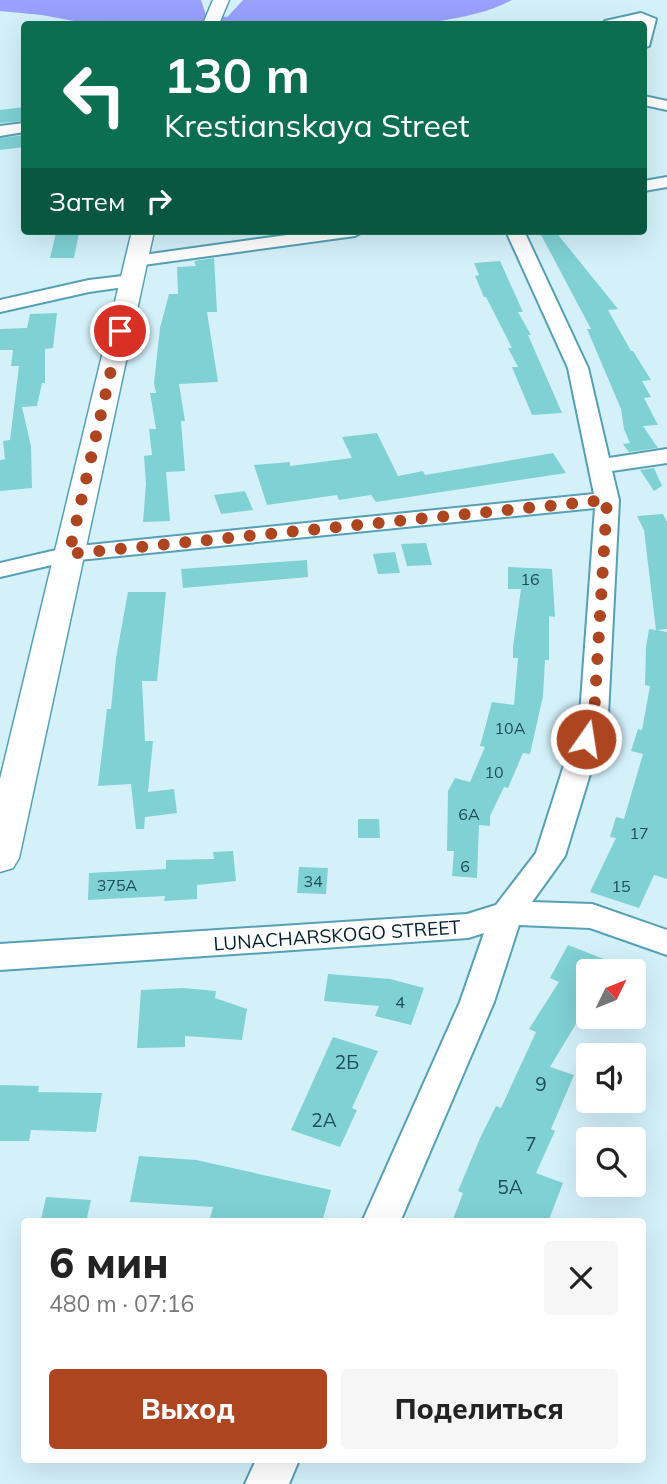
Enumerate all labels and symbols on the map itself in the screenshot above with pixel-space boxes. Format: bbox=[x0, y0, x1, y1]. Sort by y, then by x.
pin bbox=[90, 301, 150, 361]
house number: 16 bbox=[520, 569, 540, 589]
position arrow bbox=[549, 702, 623, 776]
house number: 10А bbox=[495, 718, 526, 738]
house number: 10 bbox=[484, 762, 504, 782]
house number: 6А bbox=[458, 804, 480, 824]
house number: 17 bbox=[629, 823, 649, 843]
house number: 6 bbox=[460, 856, 470, 876]
house number: 34 bbox=[303, 871, 323, 891]
house number: 375А bbox=[97, 875, 138, 895]
house number: 15 bbox=[611, 876, 631, 896]
street label: LUNACHARSKOGO STREET bbox=[213, 914, 462, 956]
north arrow bbox=[576, 959, 646, 1029]
house number: 4 bbox=[395, 992, 405, 1012]
house number: 2Б bbox=[335, 1050, 359, 1074]
house number: 9 bbox=[535, 1072, 547, 1096]
house number: 2А bbox=[311, 1108, 337, 1132]
house number: 7 bbox=[525, 1132, 537, 1156]
house number: 5А bbox=[497, 1175, 523, 1199]

